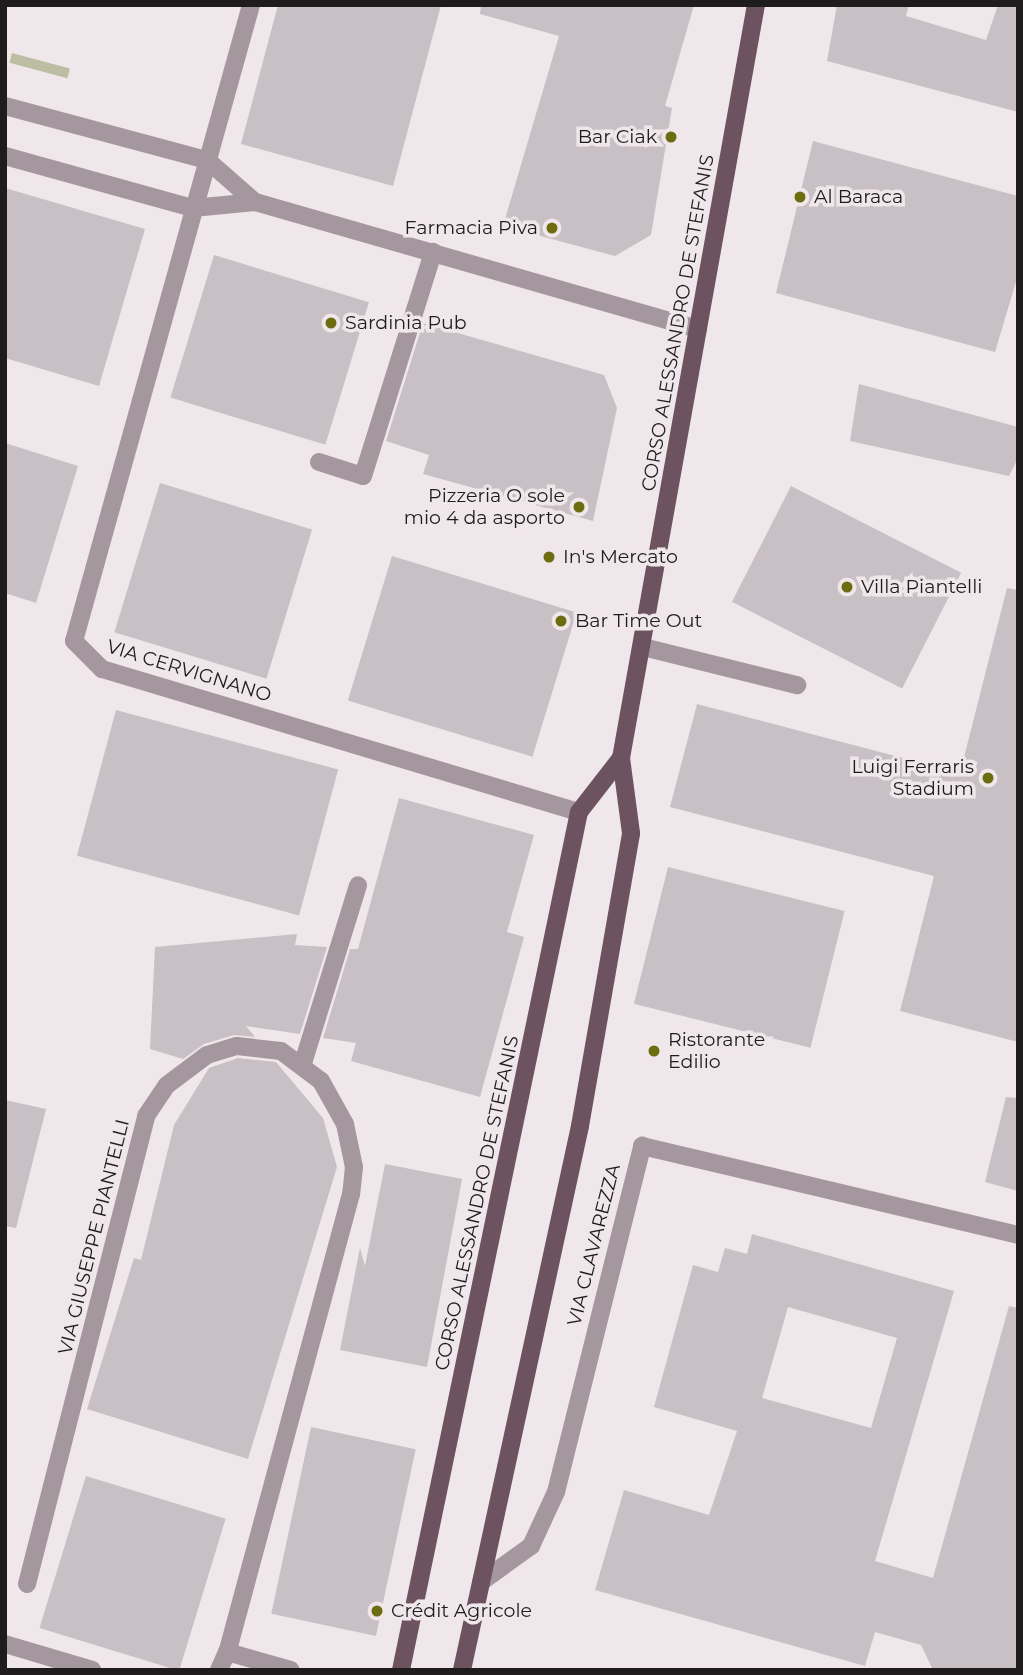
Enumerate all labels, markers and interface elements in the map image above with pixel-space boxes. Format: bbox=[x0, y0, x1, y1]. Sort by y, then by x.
place label: Bar Ciak bbox=[578, 126, 657, 148]
marker: Bar Ciak bbox=[663, 129, 679, 145]
street label: CORSO ALESSANDRO DE STEFANIS bbox=[637, 153, 719, 493]
place label: Al Baraca bbox=[814, 186, 903, 208]
marker: Al Baraca bbox=[792, 189, 808, 205]
place label: Farmacia Piva bbox=[405, 217, 538, 239]
marker: Farmacia Piva bbox=[544, 220, 560, 236]
place label: Sardinia Pub bbox=[345, 312, 467, 334]
marker: Sardinia Pub bbox=[323, 315, 339, 331]
place label: Pizzeria O sole mio 4 da asporto bbox=[404, 485, 565, 529]
marker: Pizzeria O sole mio 4 da asporto bbox=[571, 499, 587, 515]
place label: In's Mercato bbox=[563, 546, 678, 568]
marker: In's Mercato bbox=[541, 549, 557, 565]
place label: Villa Piantelli bbox=[861, 576, 982, 598]
marker: Villa Piantelli bbox=[839, 579, 855, 595]
place label: Bar Time Out bbox=[575, 610, 702, 632]
marker: Bar Time Out bbox=[553, 613, 569, 629]
street label: VIA CERVIGNANO bbox=[104, 635, 274, 707]
place label: Luigi Ferraris Stadium bbox=[851, 756, 974, 800]
marker: Luigi Ferraris Stadium bbox=[980, 770, 996, 786]
place label: Ristorante Edilio bbox=[668, 1029, 765, 1073]
street label: CORSO ALESSANDRO DE STEFANIS bbox=[430, 1033, 524, 1373]
marker: Ristorante Edilio bbox=[646, 1043, 662, 1059]
street label: VIA GIUSEPPE PIANTELLI bbox=[54, 1117, 134, 1357]
street label: VIA CLAVAREZZA bbox=[563, 1162, 625, 1328]
place label: Crédit Agricole bbox=[391, 1600, 532, 1622]
marker: Crédit Agricole bbox=[369, 1603, 385, 1619]

